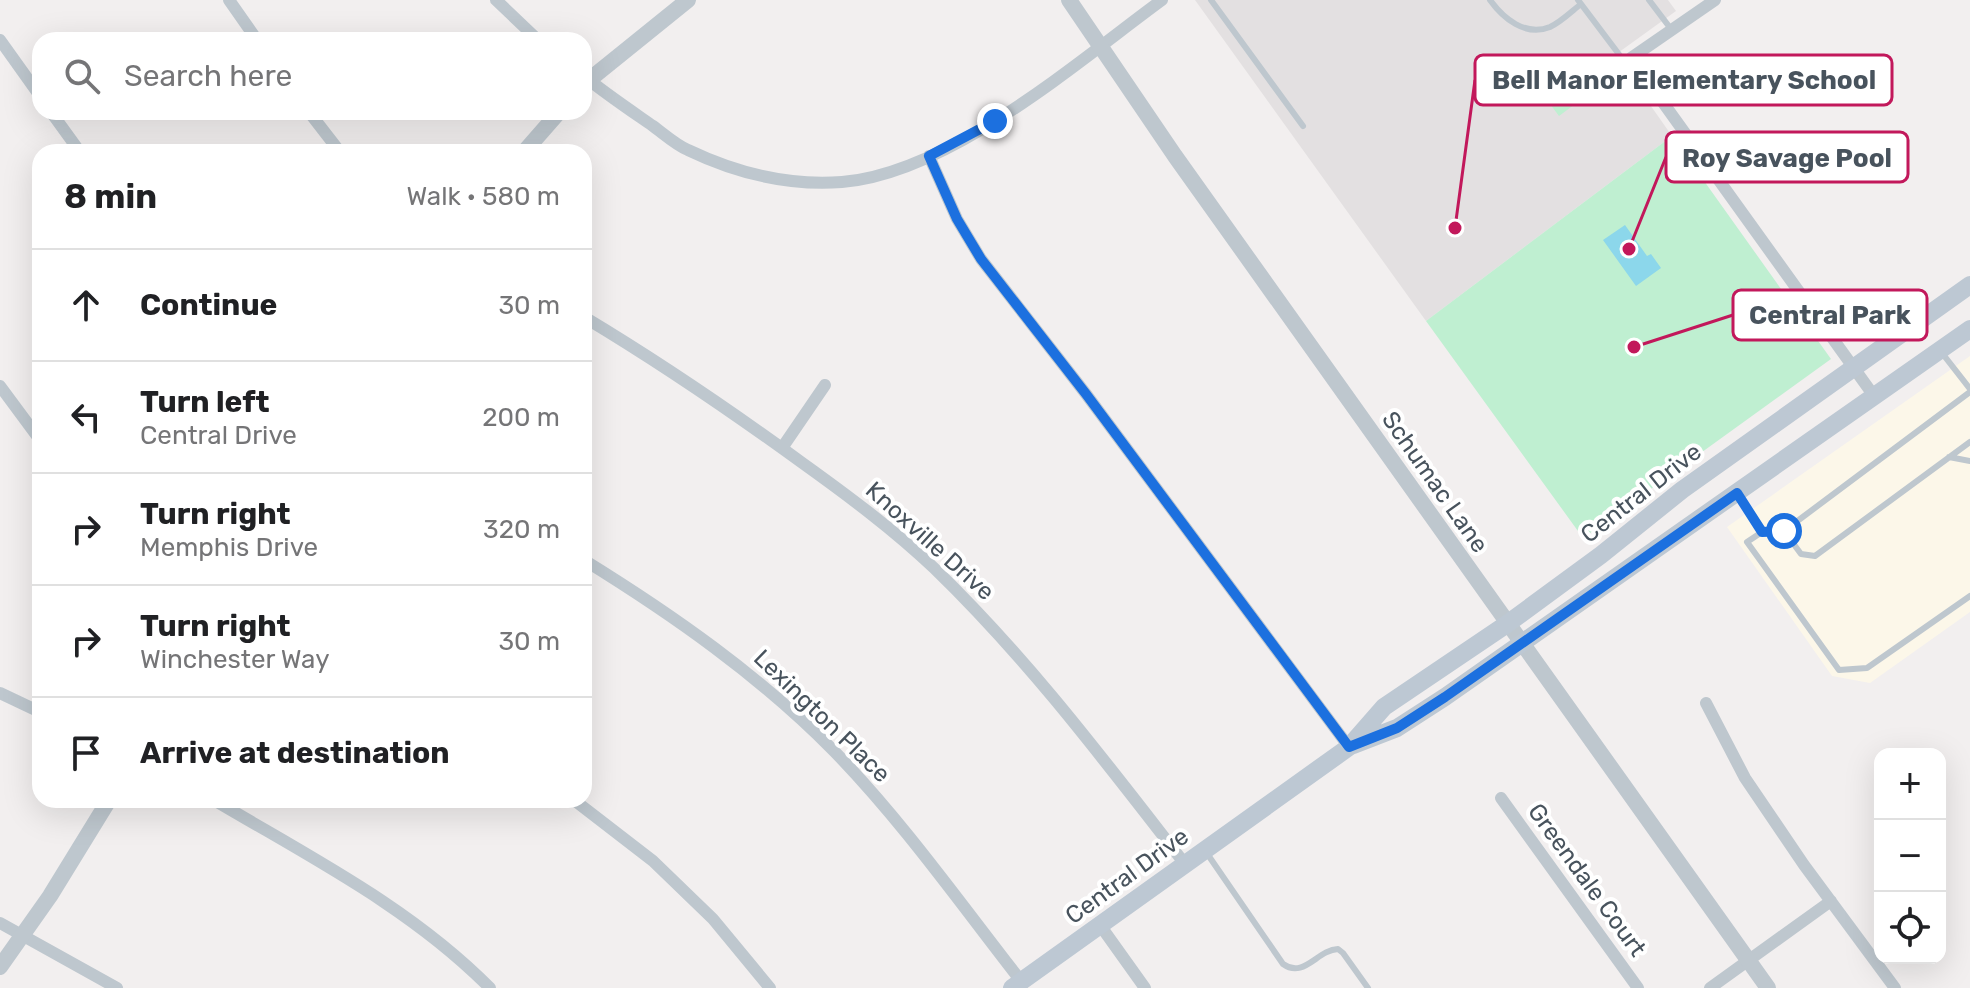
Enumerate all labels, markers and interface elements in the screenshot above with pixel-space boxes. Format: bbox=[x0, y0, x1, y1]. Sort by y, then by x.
search box bbox=[32, 32, 592, 120]
icon: search bbox=[60, 54, 104, 98]
callout: Bell Manor Elementary School bbox=[1475, 55, 1892, 105]
text: Search here bbox=[124, 58, 292, 94]
text: Bell Manor Elementary School bbox=[1492, 65, 1876, 96]
route end bbox=[977, 103, 1013, 139]
callout: Roy Savage Pool bbox=[1666, 132, 1908, 182]
text: Roy Savage Pool bbox=[1682, 143, 1892, 174]
text: 8 min bbox=[64, 176, 157, 217]
text: Walk · 580 m bbox=[407, 181, 560, 212]
icon: ahead bbox=[64, 283, 108, 327]
text: Continue bbox=[140, 287, 277, 323]
text: 30 m bbox=[498, 290, 560, 321]
callout: Central Park bbox=[1733, 290, 1927, 340]
text: Central Park bbox=[1749, 300, 1912, 331]
text: Turn left bbox=[140, 384, 270, 420]
icon: left bbox=[64, 395, 108, 439]
text: 200 m bbox=[482, 402, 560, 433]
street label: Schumac Lane bbox=[1376, 406, 1494, 558]
text: Central Drive bbox=[140, 420, 297, 451]
street label: Central Drive bbox=[1575, 437, 1707, 549]
street label: Knoxville Drive bbox=[860, 476, 1000, 606]
text: Turn right bbox=[140, 496, 291, 532]
icon: right bbox=[64, 507, 108, 551]
route start bbox=[1766, 513, 1802, 549]
text: 320 m bbox=[483, 514, 560, 545]
text: Memphis Drive bbox=[140, 532, 318, 563]
text: Turn right bbox=[140, 608, 291, 644]
icon: right bbox=[64, 619, 108, 663]
text: 30 m bbox=[498, 626, 560, 657]
text: Winchester Way bbox=[140, 644, 329, 675]
street label: Lexington Place bbox=[748, 644, 896, 788]
icon: arrive bbox=[64, 731, 108, 775]
text: Arrive at destination bbox=[140, 735, 450, 771]
map controls bbox=[1874, 748, 1946, 964]
button: + bbox=[1874, 748, 1946, 820]
street label: Greendale Court bbox=[1522, 798, 1652, 962]
button: − bbox=[1874, 820, 1946, 892]
street label: Central Drive bbox=[1060, 822, 1194, 930]
button: locate bbox=[1874, 892, 1946, 964]

